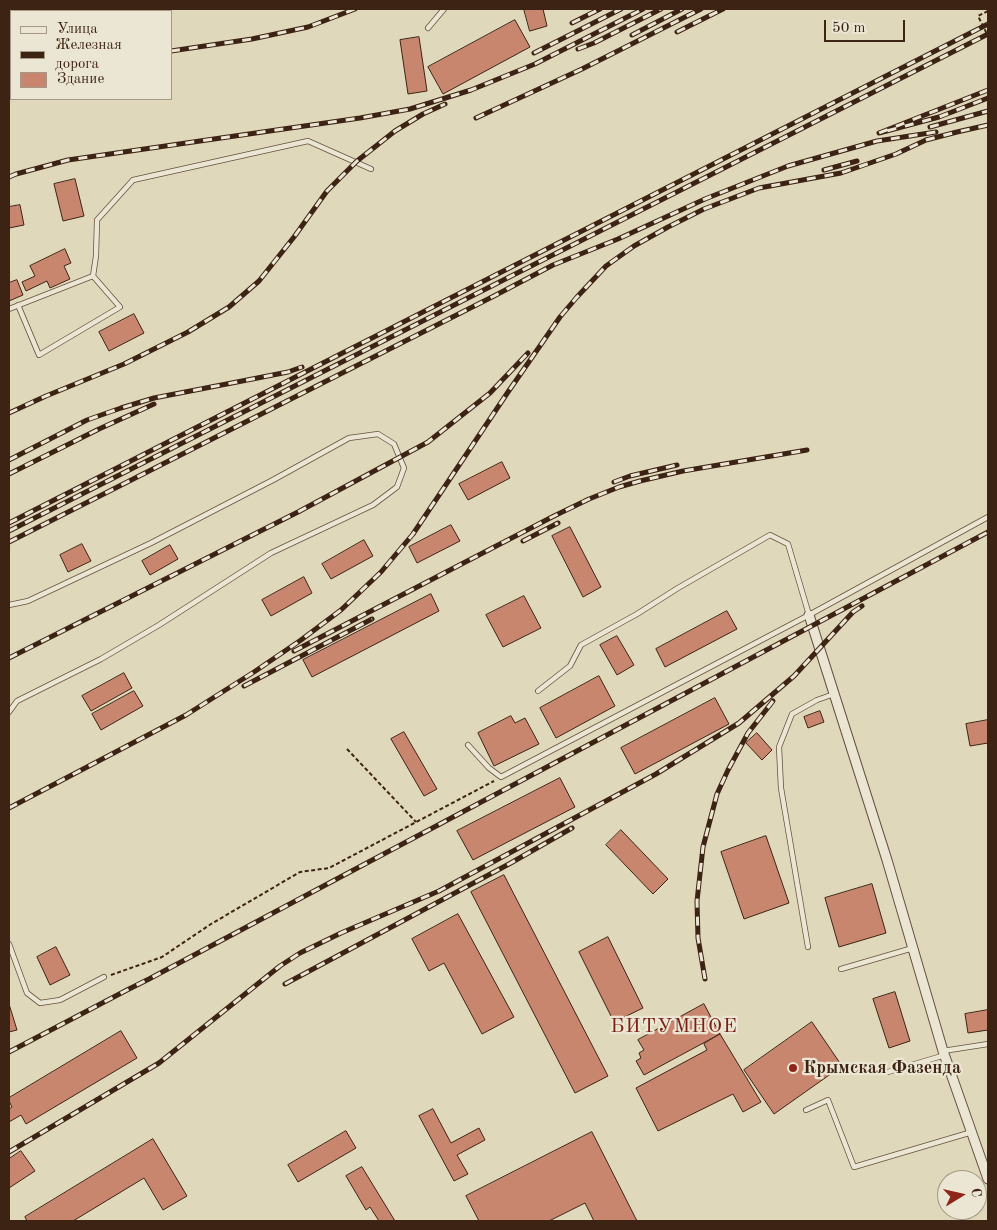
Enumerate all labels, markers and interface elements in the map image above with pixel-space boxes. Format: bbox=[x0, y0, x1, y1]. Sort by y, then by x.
legend bbox=[10, 10, 172, 100]
scale bar bbox=[827, 10, 908, 42]
text: 50 m bbox=[832, 21, 866, 36]
text: Улица bbox=[57, 22, 98, 37]
text: Железная дорога bbox=[55, 38, 122, 72]
text: Здание bbox=[57, 72, 104, 87]
district label: БИТУМНОЕ bbox=[609, 1015, 739, 1039]
place label: Крымская Фазенда bbox=[803, 1057, 961, 1079]
marker: Крымская Фазенда bbox=[787, 1062, 799, 1074]
north arrow bbox=[937, 1170, 987, 1220]
text: С bbox=[968, 1187, 983, 1198]

